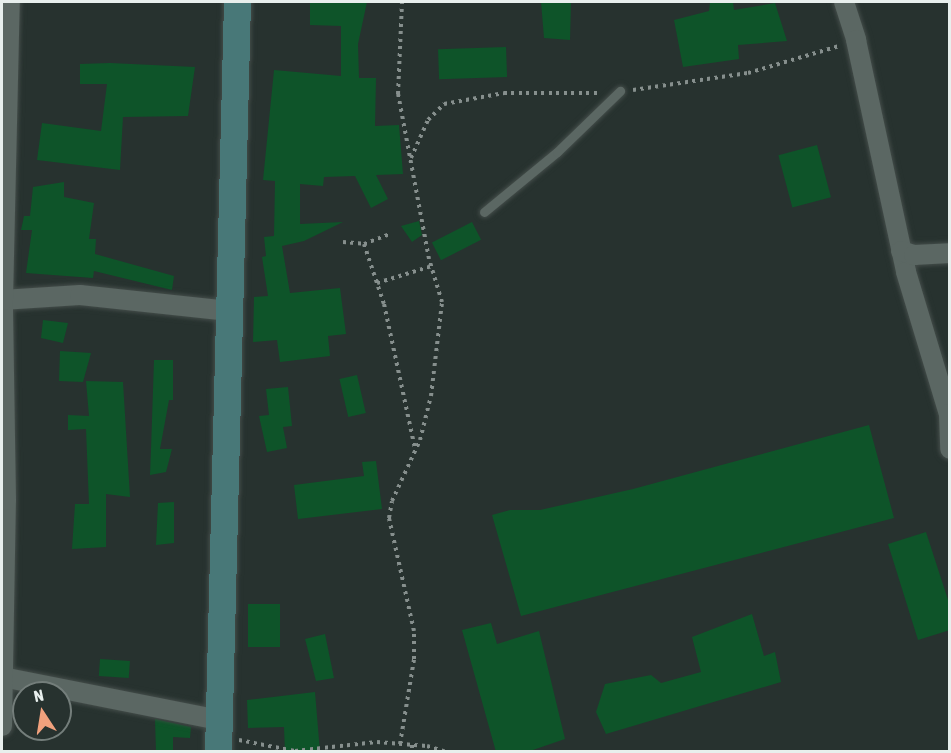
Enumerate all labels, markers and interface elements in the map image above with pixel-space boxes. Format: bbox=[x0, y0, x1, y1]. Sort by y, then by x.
north arrow bbox=[12, 681, 72, 741]
text: N bbox=[32, 686, 45, 705]

